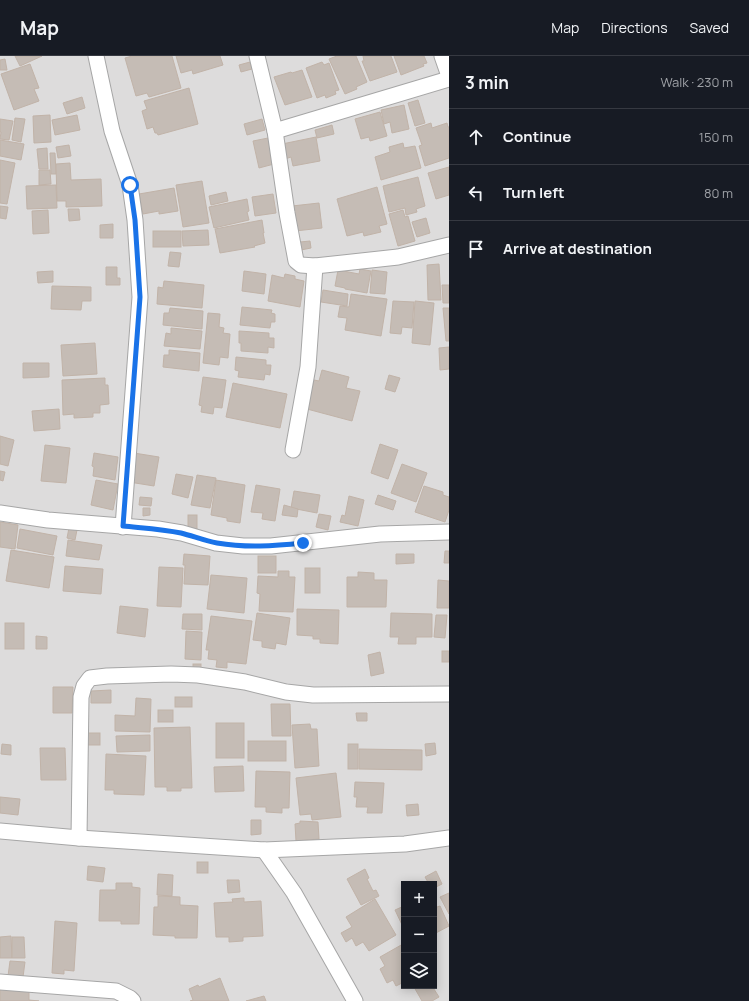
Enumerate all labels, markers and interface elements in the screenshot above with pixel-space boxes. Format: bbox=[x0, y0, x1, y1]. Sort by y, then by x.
text: Map bbox=[20, 15, 59, 41]
text: Map bbox=[551, 18, 579, 37]
text: Directions bbox=[601, 18, 668, 37]
text: Saved bbox=[690, 18, 729, 37]
text: 3 min bbox=[465, 71, 509, 94]
text: Walk · 230 m bbox=[660, 73, 733, 91]
icon: ahead bbox=[465, 126, 487, 148]
text: Continue bbox=[503, 126, 571, 147]
text: 150 m bbox=[699, 128, 733, 146]
route start bbox=[121, 176, 139, 194]
icon: left bbox=[465, 182, 487, 204]
text: Turn left bbox=[503, 182, 565, 203]
text: 80 m bbox=[704, 184, 733, 202]
icon: arrive bbox=[465, 238, 487, 260]
text: Arrive at destination bbox=[503, 238, 652, 259]
route end bbox=[294, 534, 312, 552]
map controls bbox=[401, 881, 437, 989]
button: + bbox=[401, 881, 437, 917]
button: − bbox=[401, 917, 437, 953]
button: layers bbox=[401, 953, 437, 989]

